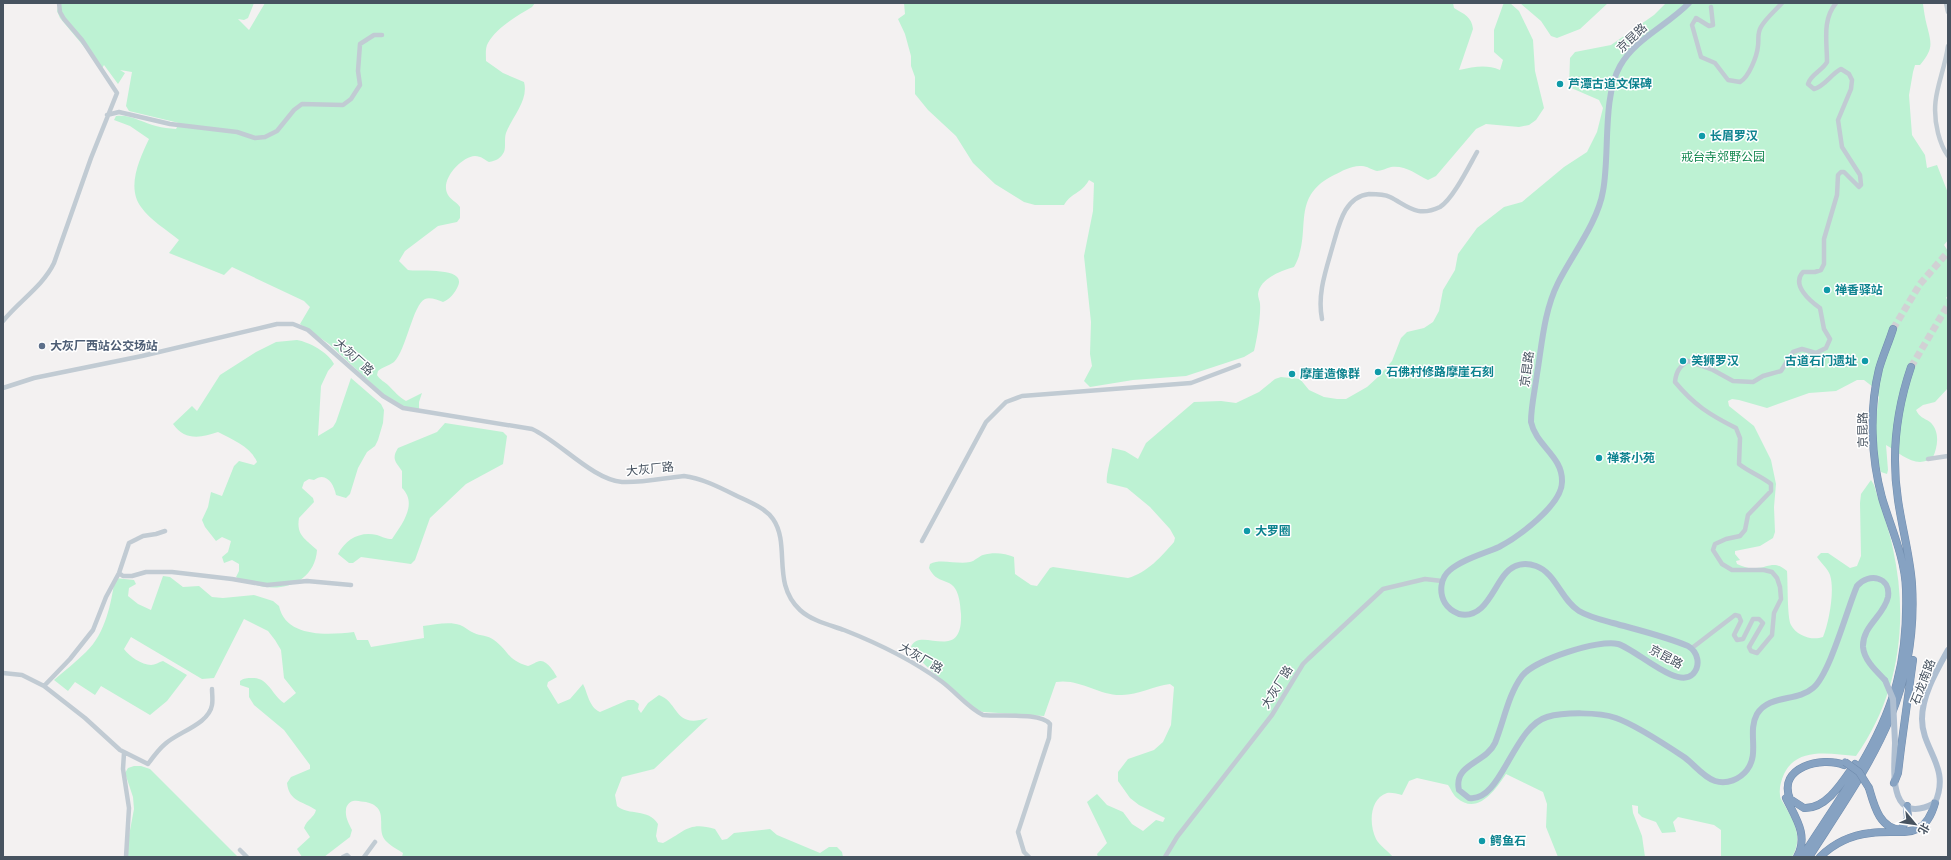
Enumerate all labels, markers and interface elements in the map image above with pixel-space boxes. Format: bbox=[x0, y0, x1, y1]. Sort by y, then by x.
street label: 京昆路 bbox=[1614, 21, 1650, 55]
place label: 芦潭古道文保碑 bbox=[1568, 77, 1652, 91]
marker: 芦潭古道文保碑 bbox=[1555, 79, 1565, 89]
place label: 长眉罗汉 bbox=[1710, 129, 1758, 143]
marker: 长眉罗汉 bbox=[1697, 131, 1707, 141]
park label: 戒台寺郊野公园 bbox=[1681, 150, 1765, 164]
place label: 禅香驿站 bbox=[1835, 283, 1883, 297]
marker: 禅香驿站 bbox=[1822, 285, 1832, 295]
street label: 大灰厂路 bbox=[331, 336, 377, 378]
place label: 大灰厂西站公交场站 bbox=[50, 339, 158, 353]
marker: 大灰厂西站公交场站 bbox=[37, 341, 47, 351]
street label: 京昆路 bbox=[1518, 350, 1536, 388]
place label: 笑狮罗汉 bbox=[1691, 354, 1739, 368]
place label: 古道石门遗址 bbox=[1785, 354, 1857, 368]
marker: 笑狮罗汉 bbox=[1678, 356, 1688, 366]
marker: 古道石门遗址 bbox=[1860, 356, 1870, 366]
place label: 石佛村修路摩崖石刻 bbox=[1386, 365, 1494, 379]
place label: 摩崖造像群 bbox=[1300, 367, 1360, 381]
marker: 石佛村修路摩崖石刻 bbox=[1373, 367, 1383, 377]
marker: 摩崖造像群 bbox=[1287, 369, 1297, 379]
street label: 京昆路 bbox=[1856, 412, 1870, 448]
place label: 禅茶小苑 bbox=[1607, 451, 1655, 465]
marker: 禅茶小苑 bbox=[1594, 453, 1604, 463]
street label: 大灰厂路 bbox=[625, 460, 675, 478]
place label: 大罗圈 bbox=[1255, 524, 1291, 538]
marker: 大罗圈 bbox=[1242, 526, 1252, 536]
street label: 大灰厂路 bbox=[897, 640, 945, 676]
street label: 京昆路 bbox=[1647, 642, 1685, 672]
street label: 石龙南路 bbox=[1908, 657, 1938, 707]
street label: 大灰厂路 bbox=[1258, 663, 1296, 711]
north arrow bbox=[1895, 804, 1935, 844]
text: 北 bbox=[1916, 821, 1932, 837]
place label: 鳄鱼石 bbox=[1490, 834, 1526, 848]
marker: 鳄鱼石 bbox=[1477, 836, 1487, 846]

